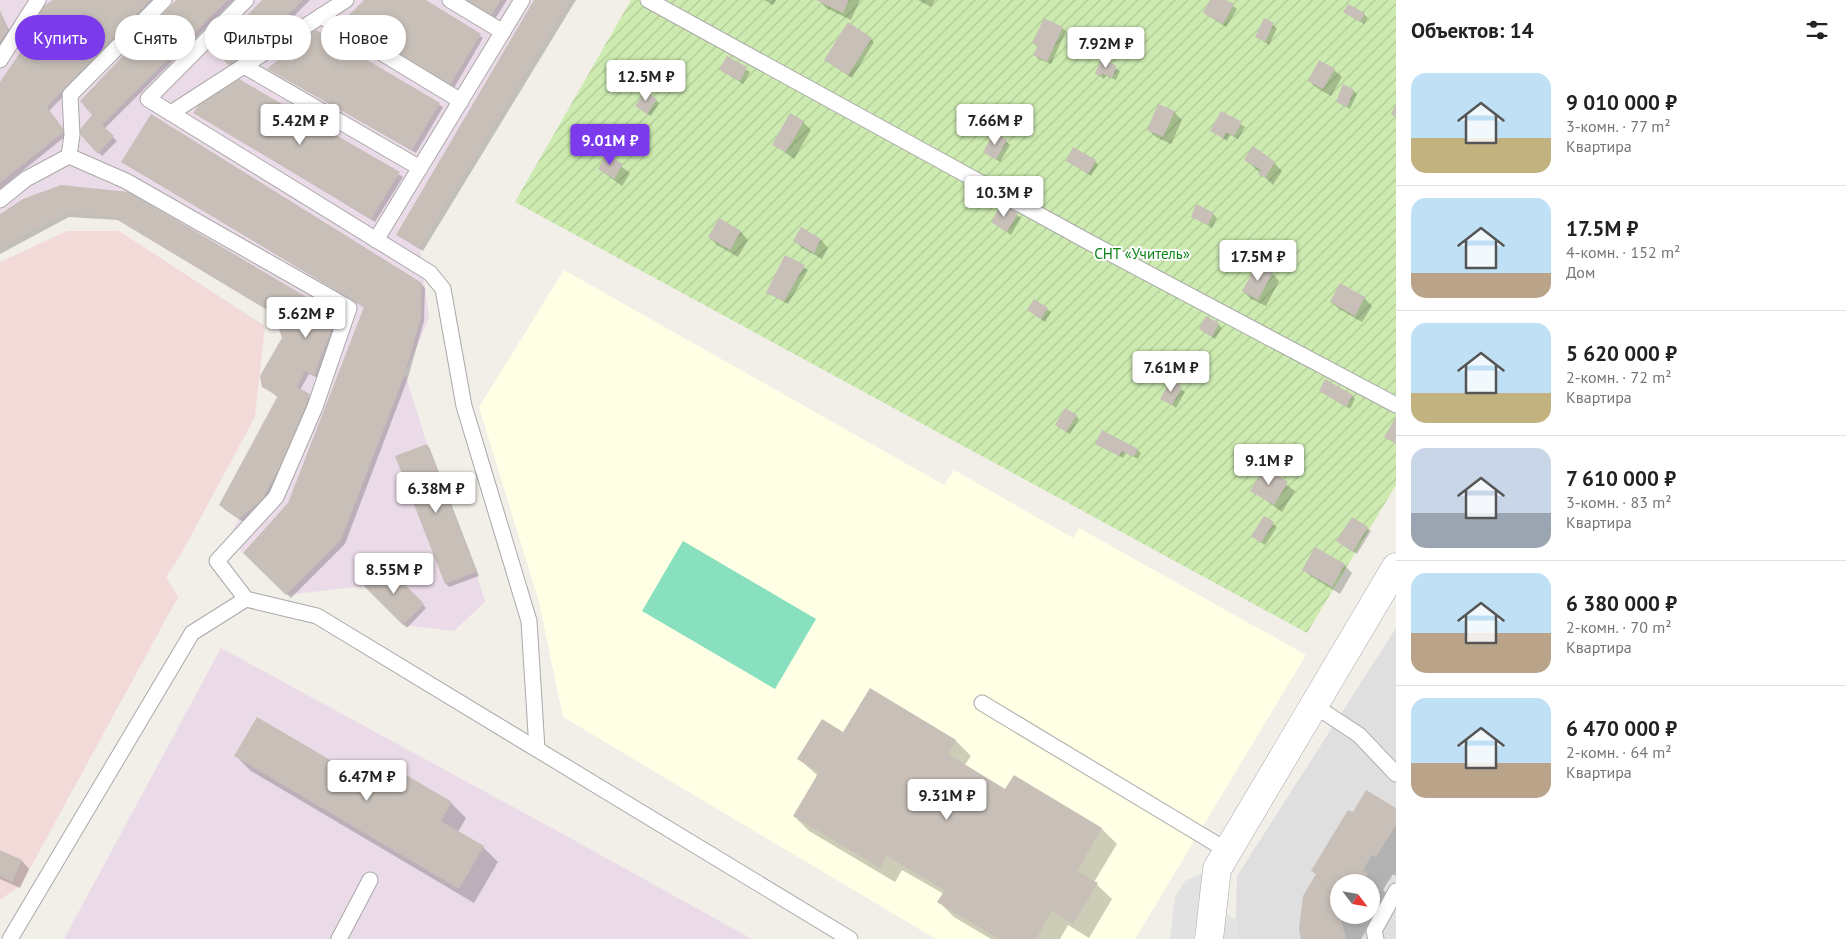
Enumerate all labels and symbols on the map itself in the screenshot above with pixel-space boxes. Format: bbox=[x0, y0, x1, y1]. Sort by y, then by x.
pin: 7.92M ₽ bbox=[1060, 27, 1152, 69]
pin: 12.5M ₽ bbox=[600, 59, 692, 102]
pin: 5.42M ₽ bbox=[254, 104, 346, 146]
pin: 7.66M ₽ bbox=[949, 104, 1041, 146]
pin: 9.01M ₽ bbox=[564, 124, 656, 166]
pin: 10.3M ₽ bbox=[958, 176, 1050, 218]
pin: 17.5M ₽ bbox=[1212, 240, 1304, 282]
park label: СНТ «Учитель» bbox=[1094, 244, 1190, 263]
pin: 5.62M ₽ bbox=[260, 296, 352, 339]
pin: 7.61M ₽ bbox=[1125, 350, 1217, 393]
pin: 9.1M ₽ bbox=[1228, 444, 1310, 486]
pin: 6.38M ₽ bbox=[390, 472, 482, 514]
pin: 8.55M ₽ bbox=[348, 552, 440, 595]
pin: 6.47M ₽ bbox=[321, 760, 413, 802]
pin: 9.31M ₽ bbox=[901, 778, 993, 821]
north arrow bbox=[1330, 874, 1380, 924]

